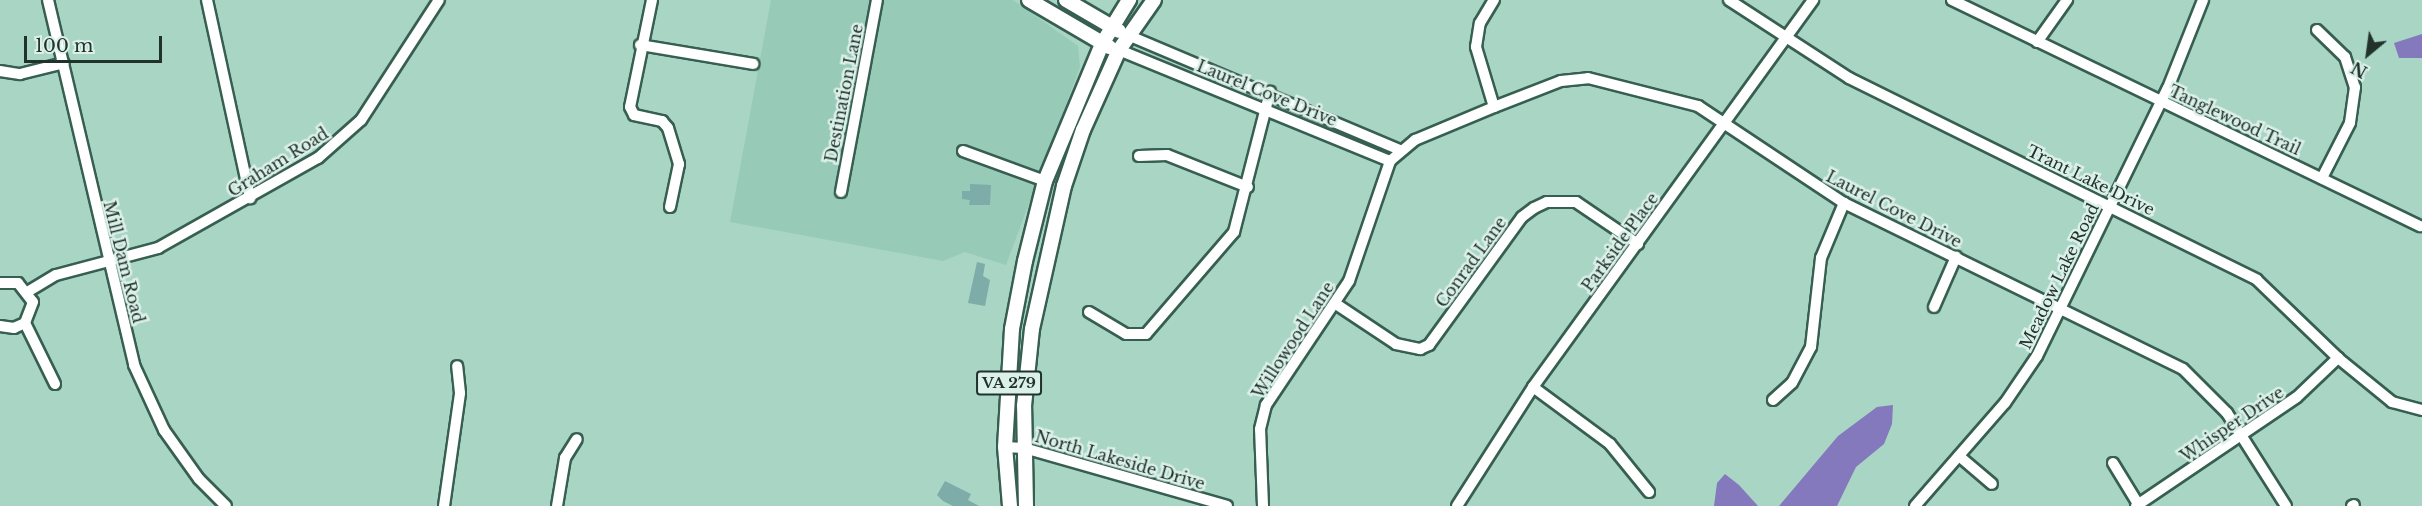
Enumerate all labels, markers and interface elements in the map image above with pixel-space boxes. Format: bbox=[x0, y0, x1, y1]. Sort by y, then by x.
street label: Destination Lane bbox=[821, 22, 867, 164]
scale bar bbox=[27, 24, 165, 62]
north arrow bbox=[2338, 24, 2398, 84]
text: 100 m bbox=[35, 35, 93, 57]
street label: Laurel Cove Drive bbox=[1194, 56, 1340, 130]
text: N bbox=[2348, 57, 2371, 82]
street label: Tanglewood Trail bbox=[2166, 81, 2304, 159]
street label: Graham Road bbox=[224, 123, 332, 201]
street label: Trant Lake Drive bbox=[2024, 141, 2158, 219]
street label: Laurel Cove Drive bbox=[1823, 167, 1965, 251]
street label: Parkside Place bbox=[1578, 189, 1662, 295]
street label: Mill Dam Road bbox=[100, 199, 148, 325]
street label: Meadow Lake Road bbox=[2015, 200, 2103, 352]
street label: Conrad Lane bbox=[1432, 213, 1510, 311]
street label: Willowood Lane bbox=[1248, 278, 1338, 402]
road number: VA 279 bbox=[974, 371, 1044, 395]
street label: Whisper Drive bbox=[2177, 382, 2287, 466]
street label: North Lakeside Drive bbox=[1033, 427, 1207, 493]

